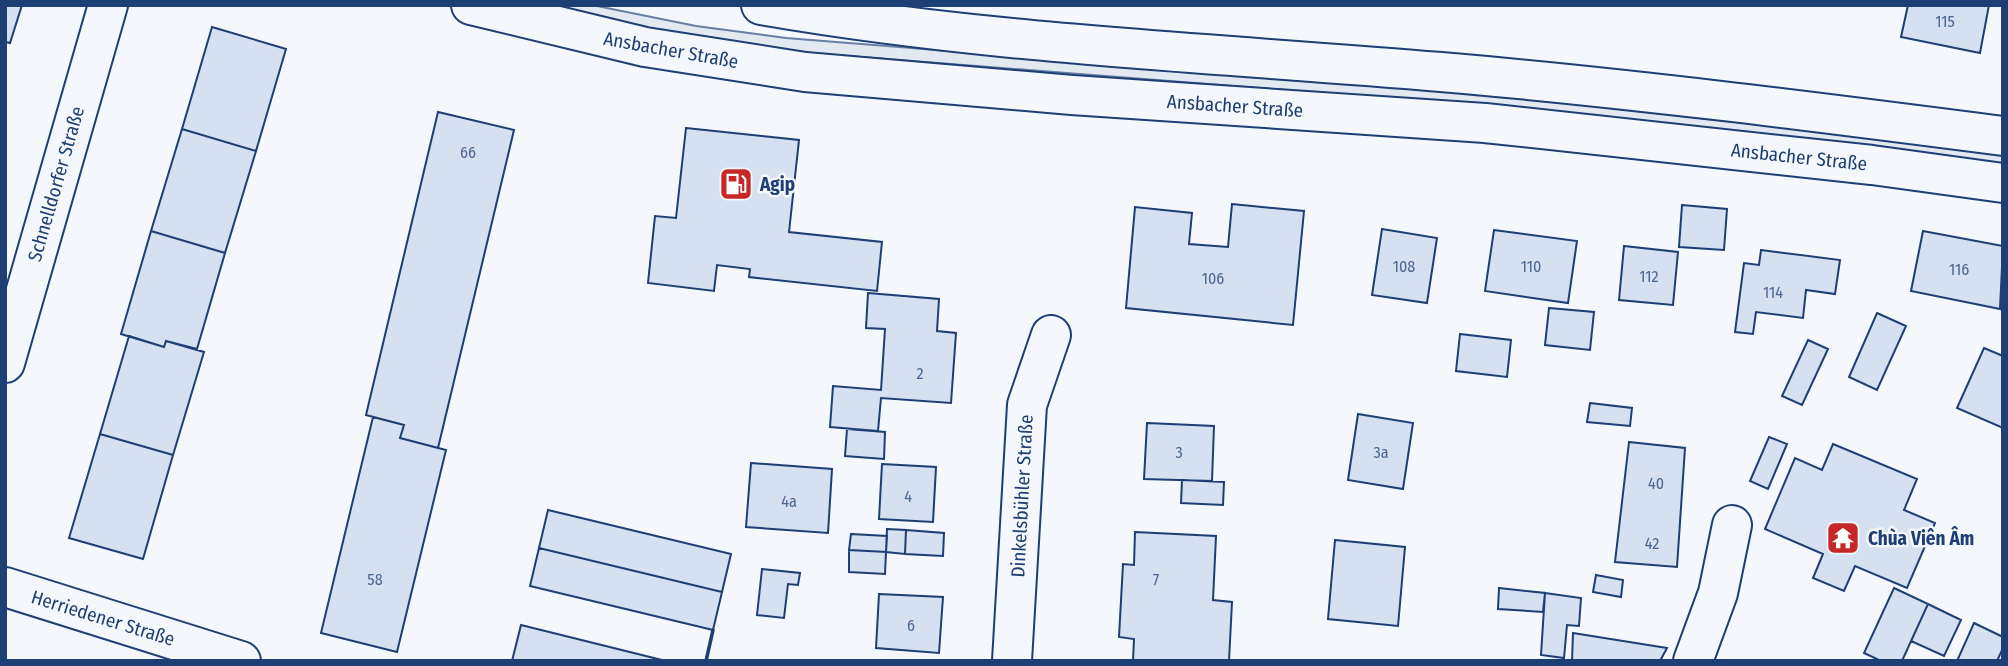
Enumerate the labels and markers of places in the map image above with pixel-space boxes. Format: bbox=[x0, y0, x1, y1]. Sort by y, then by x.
fuel station icon: Agip bbox=[717, 165, 755, 203]
place label: Agip bbox=[759, 173, 795, 196]
temple icon: Chùa Viên Âm bbox=[1824, 519, 1862, 557]
place label: Chùa Viên Âm bbox=[1868, 526, 1974, 550]

